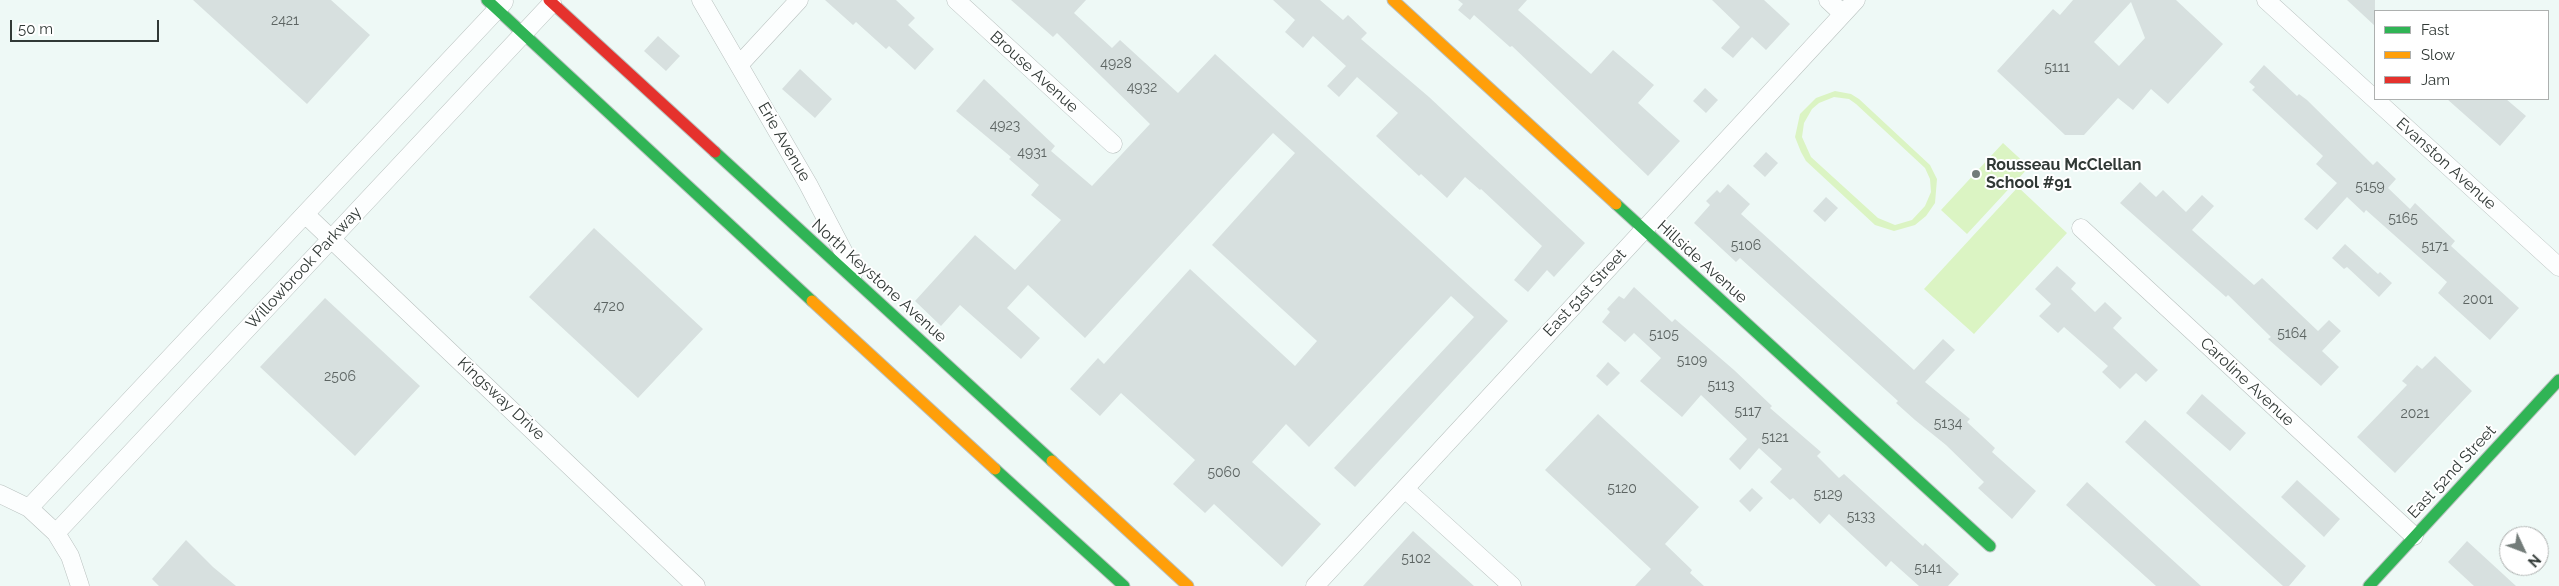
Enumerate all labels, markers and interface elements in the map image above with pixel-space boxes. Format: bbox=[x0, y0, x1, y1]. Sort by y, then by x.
scale bar bbox=[12, 10, 161, 42]
legend bbox=[2374, 10, 2549, 100]
house number: 2421 bbox=[271, 13, 299, 29]
text: 50 m bbox=[18, 20, 53, 38]
text: Fast bbox=[2421, 21, 2449, 39]
street label: Brouse Avenue bbox=[986, 27, 1082, 117]
text: Slow bbox=[2421, 46, 2455, 64]
house number: 4928 bbox=[1100, 56, 1132, 72]
house number: 5111 bbox=[2044, 60, 2070, 76]
text: Jam bbox=[2421, 71, 2450, 89]
house number: 4932 bbox=[1127, 80, 1157, 96]
street label: Erie Avenue bbox=[754, 99, 814, 185]
street label: Evanston Avenue bbox=[2392, 114, 2500, 214]
house number: 4923 bbox=[990, 118, 1020, 134]
house number: 4931 bbox=[1017, 145, 1047, 161]
place label: Rousseau McClellan School #91 bbox=[1986, 155, 2141, 193]
marker: Rousseau McClellan School #91 bbox=[1970, 168, 1982, 180]
house number: 5159 bbox=[2355, 179, 2385, 195]
street label: Willowbrook Parkway bbox=[242, 203, 366, 333]
house number: 5165 bbox=[2388, 211, 2418, 227]
street label: North Keystone Avenue bbox=[808, 215, 950, 347]
street label: Hillside Avenue bbox=[1653, 216, 1751, 308]
house number: 5106 bbox=[1731, 238, 1761, 254]
house number: 5171 bbox=[2421, 239, 2449, 255]
street label: East 51st Street bbox=[1540, 245, 1630, 341]
house number: 2001 bbox=[2463, 292, 2493, 308]
house number: 4720 bbox=[594, 299, 624, 315]
house number: 5164 bbox=[2277, 326, 2307, 342]
house number: 5105 bbox=[1649, 327, 1679, 343]
street label: Caroline Avenue bbox=[2196, 334, 2298, 430]
house number: 5109 bbox=[1677, 353, 1707, 369]
street label: Kingsway Drive bbox=[453, 354, 549, 444]
house number: 2506 bbox=[324, 369, 356, 385]
house number: 5113 bbox=[1707, 378, 1735, 394]
house number: 5117 bbox=[1734, 404, 1762, 420]
house number: 2021 bbox=[2400, 406, 2430, 422]
house number: 5134 bbox=[1934, 416, 1962, 432]
street label: East 52nd Street bbox=[2404, 421, 2500, 523]
house number: 5121 bbox=[1762, 430, 1788, 446]
house number: 5060 bbox=[1207, 465, 1241, 481]
house number: 5120 bbox=[1607, 481, 1637, 497]
house number: 5129 bbox=[1813, 487, 1843, 503]
house number: 5133 bbox=[1847, 509, 1875, 525]
north arrow bbox=[2499, 526, 2549, 576]
house number: 5102 bbox=[1401, 551, 1431, 567]
text: N bbox=[2525, 551, 2544, 570]
house number: 5141 bbox=[1914, 561, 1942, 577]

